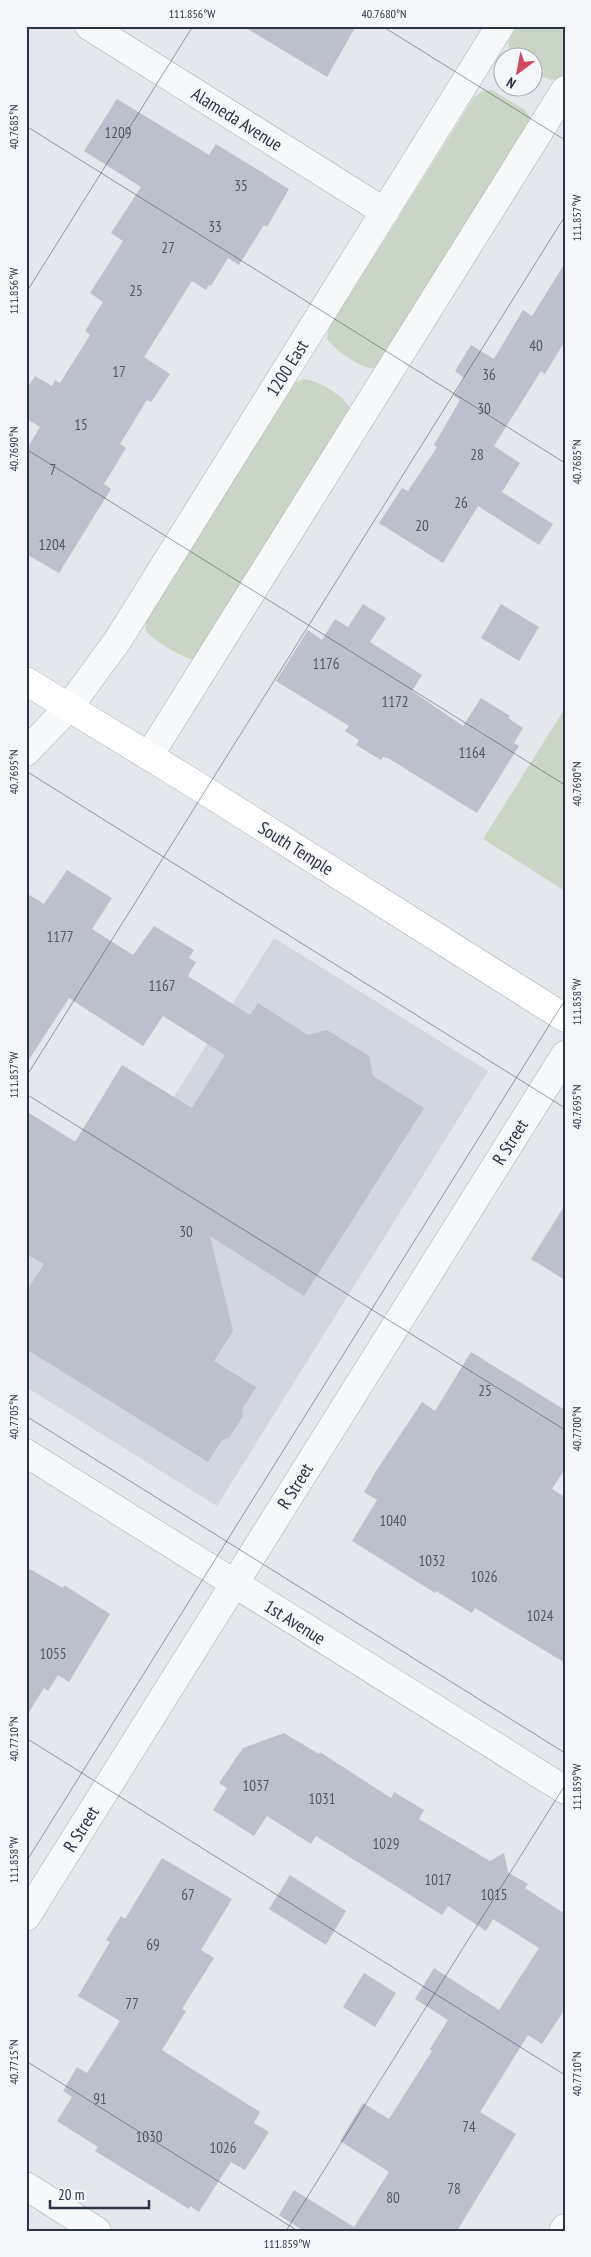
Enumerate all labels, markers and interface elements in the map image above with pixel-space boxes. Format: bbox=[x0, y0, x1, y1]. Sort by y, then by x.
text: 111.856°W bbox=[169, 6, 215, 21]
text: 40.7680°N bbox=[361, 6, 407, 21]
north arrow bbox=[494, 48, 544, 98]
text: N bbox=[503, 73, 519, 93]
street label: Alameda Avenue bbox=[187, 82, 287, 156]
text: 40.7685°N bbox=[6, 104, 21, 150]
house number: 1209 bbox=[104, 123, 132, 142]
house number: 35 bbox=[234, 176, 248, 195]
text: 111.857°W bbox=[569, 195, 584, 241]
house number: 33 bbox=[208, 217, 222, 236]
house number: 27 bbox=[161, 238, 175, 257]
text: 111.856°W bbox=[6, 268, 21, 314]
house number: 25 bbox=[129, 281, 143, 300]
street label: 1200 East bbox=[261, 336, 313, 400]
house number: 40 bbox=[529, 336, 543, 355]
house number: 17 bbox=[112, 362, 126, 381]
house number: 36 bbox=[482, 365, 496, 384]
house number: 30 bbox=[477, 399, 491, 418]
house number: 15 bbox=[74, 415, 88, 434]
text: 40.7690°N bbox=[6, 426, 21, 472]
text: 40.7685°N bbox=[569, 439, 584, 485]
house number: 28 bbox=[470, 445, 484, 464]
house number: 7 bbox=[50, 460, 56, 479]
house number: 26 bbox=[454, 493, 468, 512]
house number: 20 bbox=[415, 516, 429, 535]
house number: 1204 bbox=[38, 535, 66, 554]
house number: 1176 bbox=[312, 654, 340, 673]
house number: 1172 bbox=[381, 692, 409, 711]
house number: 1164 bbox=[458, 743, 486, 762]
text: 40.7695°N bbox=[6, 749, 21, 795]
text: 40.7690°N bbox=[569, 761, 584, 807]
street label: South Temple bbox=[254, 816, 338, 880]
house number: 1177 bbox=[46, 927, 74, 946]
house number: 1167 bbox=[148, 976, 176, 995]
text: 111.858°W bbox=[569, 979, 584, 1025]
text: 111.857°W bbox=[6, 1052, 21, 1098]
text: 40.7695°N bbox=[569, 1084, 584, 1130]
street label: R Street bbox=[487, 1115, 533, 1169]
house number: 30 bbox=[179, 1222, 193, 1241]
house number: 25 bbox=[478, 1381, 492, 1400]
text: 40.7705°N bbox=[6, 1394, 21, 1440]
text: 40.7700°N bbox=[569, 1406, 584, 1452]
street label: R Street bbox=[272, 1459, 318, 1513]
house number: 1040 bbox=[379, 1511, 407, 1530]
house number: 1032 bbox=[418, 1551, 446, 1570]
house number: 1026 bbox=[470, 1567, 498, 1586]
street label: 1st Avenue bbox=[260, 1594, 330, 1650]
house number: 1024 bbox=[526, 1606, 554, 1625]
house number: 1055 bbox=[39, 1644, 67, 1663]
text: 40.7710°N bbox=[6, 1716, 21, 1762]
text: 111.859°W bbox=[569, 1764, 584, 1810]
house number: 1037 bbox=[242, 1776, 270, 1795]
house number: 1031 bbox=[308, 1789, 336, 1808]
street label: R Street bbox=[58, 1802, 104, 1856]
house number: 1029 bbox=[372, 1834, 400, 1853]
text: 111.858°W bbox=[6, 1837, 21, 1883]
house number: 1017 bbox=[424, 1870, 452, 1889]
house number: 67 bbox=[181, 1885, 195, 1904]
house number: 1015 bbox=[480, 1885, 508, 1904]
house number: 69 bbox=[146, 1935, 160, 1954]
house number: 77 bbox=[125, 1994, 139, 2013]
text: 40.7715°N bbox=[6, 2039, 21, 2085]
text: 40.7710°N bbox=[569, 2051, 584, 2097]
house number: 91 bbox=[93, 2089, 107, 2108]
house number: 74 bbox=[462, 2117, 476, 2136]
house number: 1030 bbox=[135, 2127, 163, 2146]
house number: 1026 bbox=[209, 2138, 237, 2157]
scale bar bbox=[50, 2177, 149, 2209]
house number: 78 bbox=[447, 2179, 461, 2198]
text: 20 m bbox=[58, 2185, 84, 2204]
house number: 80 bbox=[386, 2188, 400, 2207]
text: 111.859°W bbox=[264, 2236, 310, 2251]

